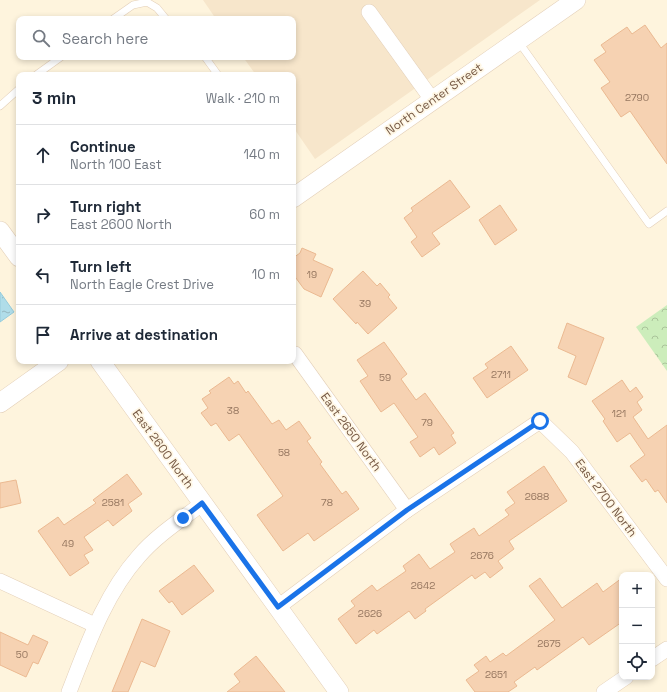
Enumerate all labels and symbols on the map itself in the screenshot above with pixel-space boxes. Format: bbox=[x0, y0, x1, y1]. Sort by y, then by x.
street label: North Center Street bbox=[382, 60, 486, 138]
house number: 2790 bbox=[625, 91, 649, 104]
house number: 19 bbox=[307, 268, 317, 281]
house number: 39 bbox=[359, 297, 371, 310]
house number: 2711 bbox=[491, 368, 511, 381]
house number: 59 bbox=[379, 371, 391, 384]
street label: East 2650 North bbox=[317, 389, 385, 475]
house number: 38 bbox=[227, 404, 239, 417]
street label: East 2600 North bbox=[129, 406, 197, 492]
house number: 121 bbox=[612, 407, 626, 420]
route start bbox=[531, 412, 549, 430]
house number: 79 bbox=[421, 416, 433, 429]
house number: 58 bbox=[278, 446, 290, 459]
street label: East 2700 North bbox=[571, 456, 641, 540]
house number: 2688 bbox=[525, 490, 549, 503]
house number: 2581 bbox=[102, 496, 124, 509]
house number: 78 bbox=[321, 496, 333, 509]
route end bbox=[174, 509, 192, 527]
house number: 49 bbox=[62, 537, 74, 550]
house number: 2676 bbox=[470, 549, 494, 562]
house number: 2642 bbox=[411, 579, 435, 592]
house number: 2626 bbox=[358, 607, 382, 620]
house number: 2675 bbox=[537, 637, 561, 650]
house number: 50 bbox=[16, 648, 28, 661]
house number: 2651 bbox=[485, 668, 507, 681]

